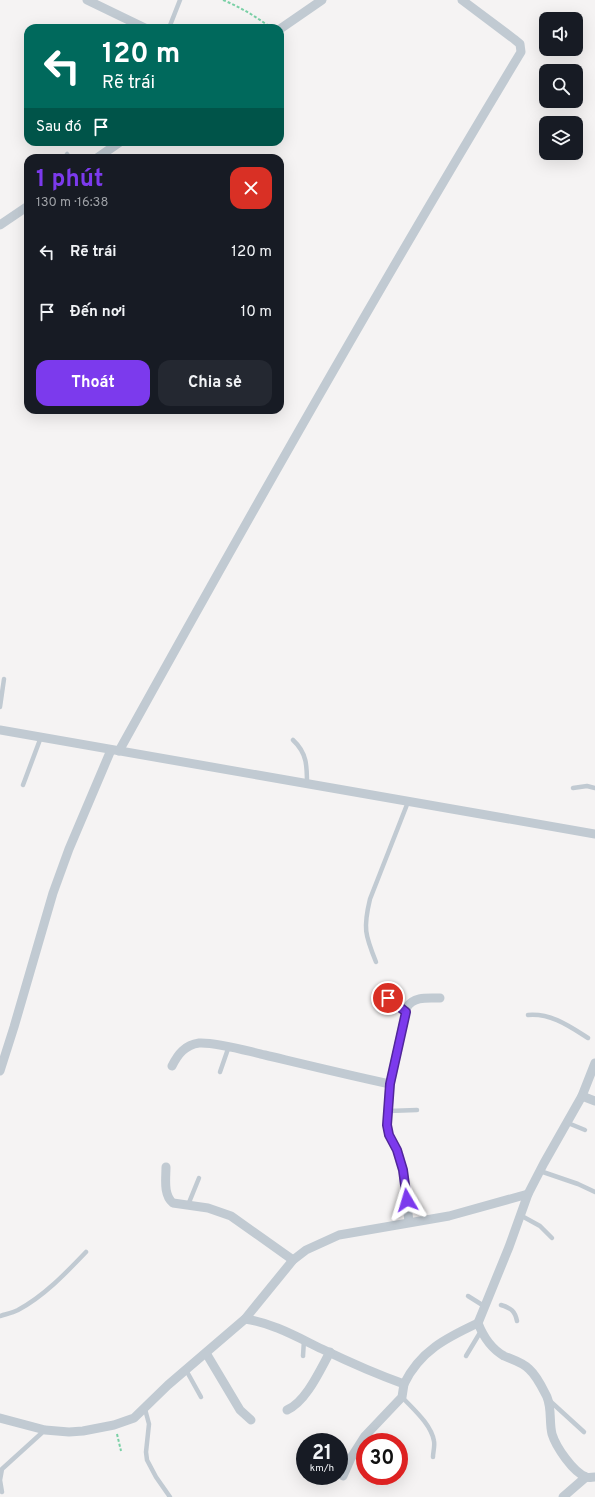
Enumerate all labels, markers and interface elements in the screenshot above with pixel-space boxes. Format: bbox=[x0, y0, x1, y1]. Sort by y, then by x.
map controls bbox=[539, 12, 583, 160]
button: sound bbox=[539, 12, 583, 56]
text: 120 m bbox=[102, 37, 180, 73]
icon: left bbox=[36, 40, 88, 92]
button: search bbox=[539, 64, 583, 108]
text: Rẽ trái bbox=[102, 72, 155, 95]
icon: arrive bbox=[90, 116, 112, 138]
button: layers bbox=[539, 116, 583, 160]
text: Sau đó bbox=[36, 118, 82, 137]
text: 1 phút bbox=[36, 165, 103, 195]
button: close bbox=[230, 167, 272, 209]
text: 130 m · 16:38 bbox=[36, 195, 108, 211]
icon: left bbox=[36, 241, 58, 263]
text: Rẽ trái bbox=[70, 243, 117, 262]
text: 120 m bbox=[231, 243, 272, 262]
icon: arrive bbox=[36, 301, 58, 323]
text: Đến nơi bbox=[70, 303, 126, 322]
text: 10 m bbox=[241, 303, 272, 322]
button: Thoát bbox=[36, 360, 150, 406]
button: Chia sẻ bbox=[158, 360, 272, 406]
pin bbox=[371, 981, 405, 1015]
icon: arrive bbox=[377, 987, 399, 1009]
position arrow bbox=[386, 1179, 428, 1221]
speed limit sign: 30 bbox=[356, 1433, 408, 1485]
text: 21 bbox=[312, 1441, 332, 1467]
text: km/h bbox=[310, 1462, 334, 1475]

